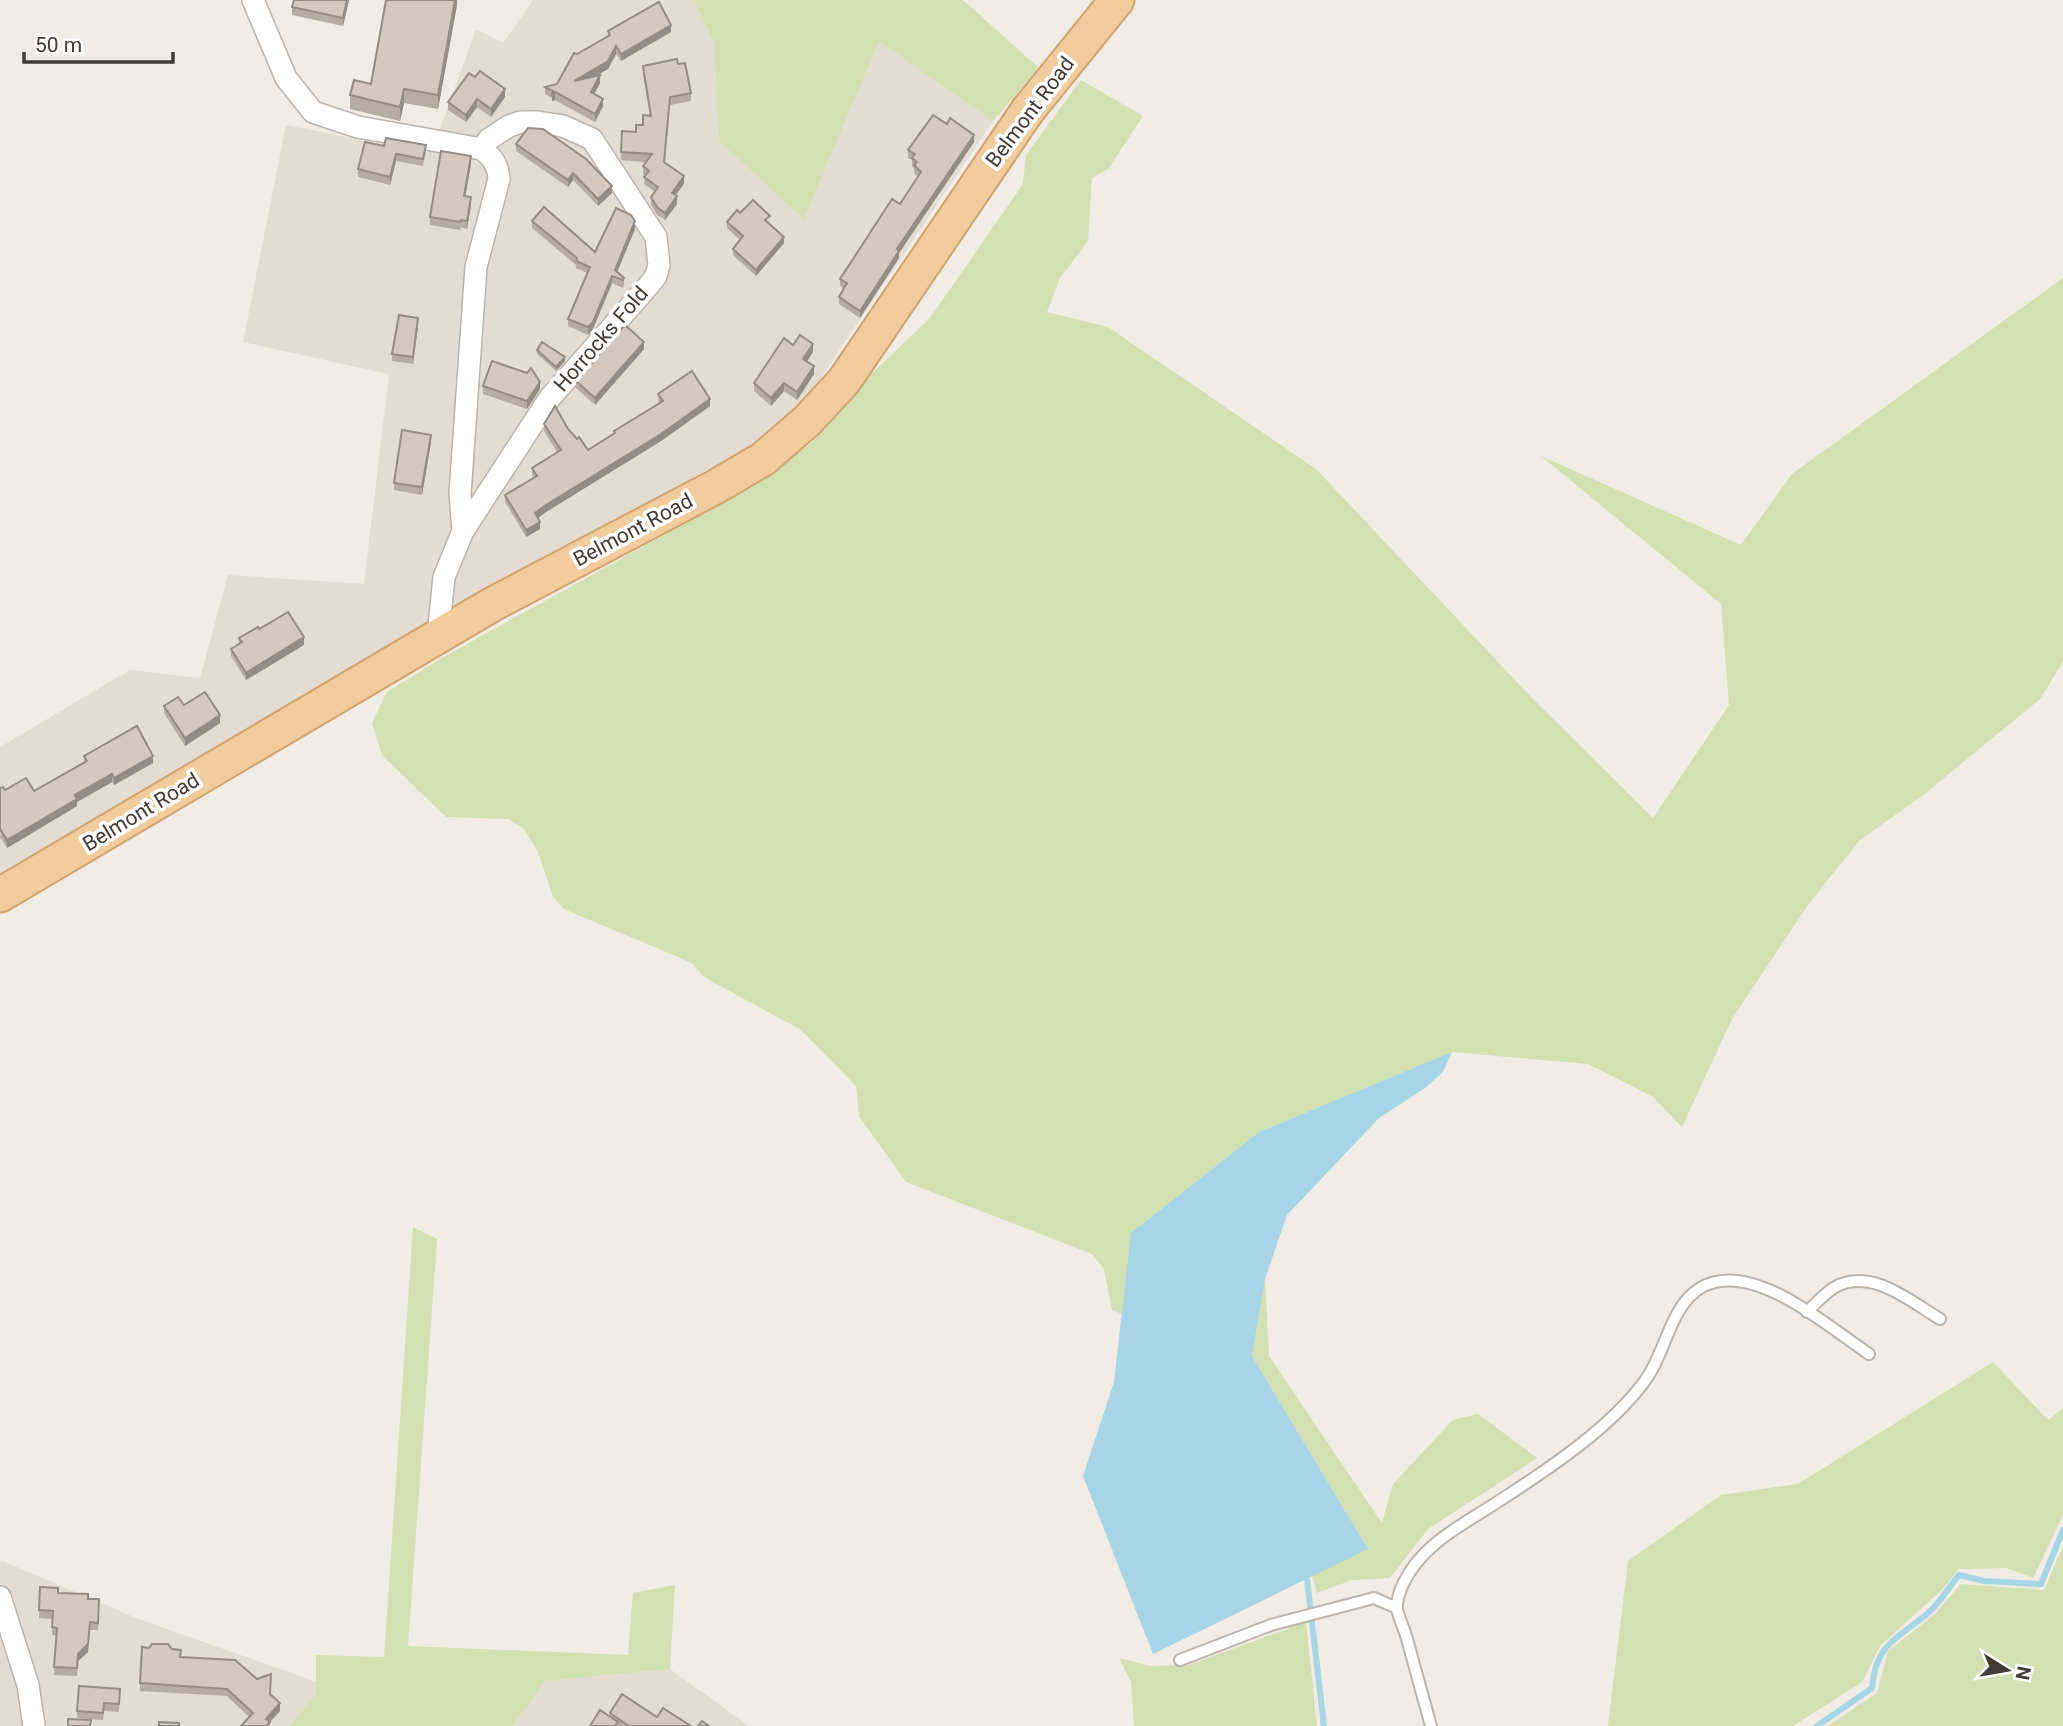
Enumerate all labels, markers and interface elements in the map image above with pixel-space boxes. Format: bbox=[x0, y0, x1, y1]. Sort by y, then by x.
scale bar bbox=[24, 21, 173, 65]
text: 50 m bbox=[35, 33, 82, 57]
street label: Belmont Road bbox=[981, 52, 1079, 172]
street label: Horrocks Fold bbox=[549, 282, 653, 396]
street label: Belmont Road bbox=[569, 489, 697, 571]
street label: Belmont Road bbox=[78, 768, 204, 856]
north arrow bbox=[1972, 1635, 2042, 1705]
text: N bbox=[2011, 1664, 2036, 1682]

